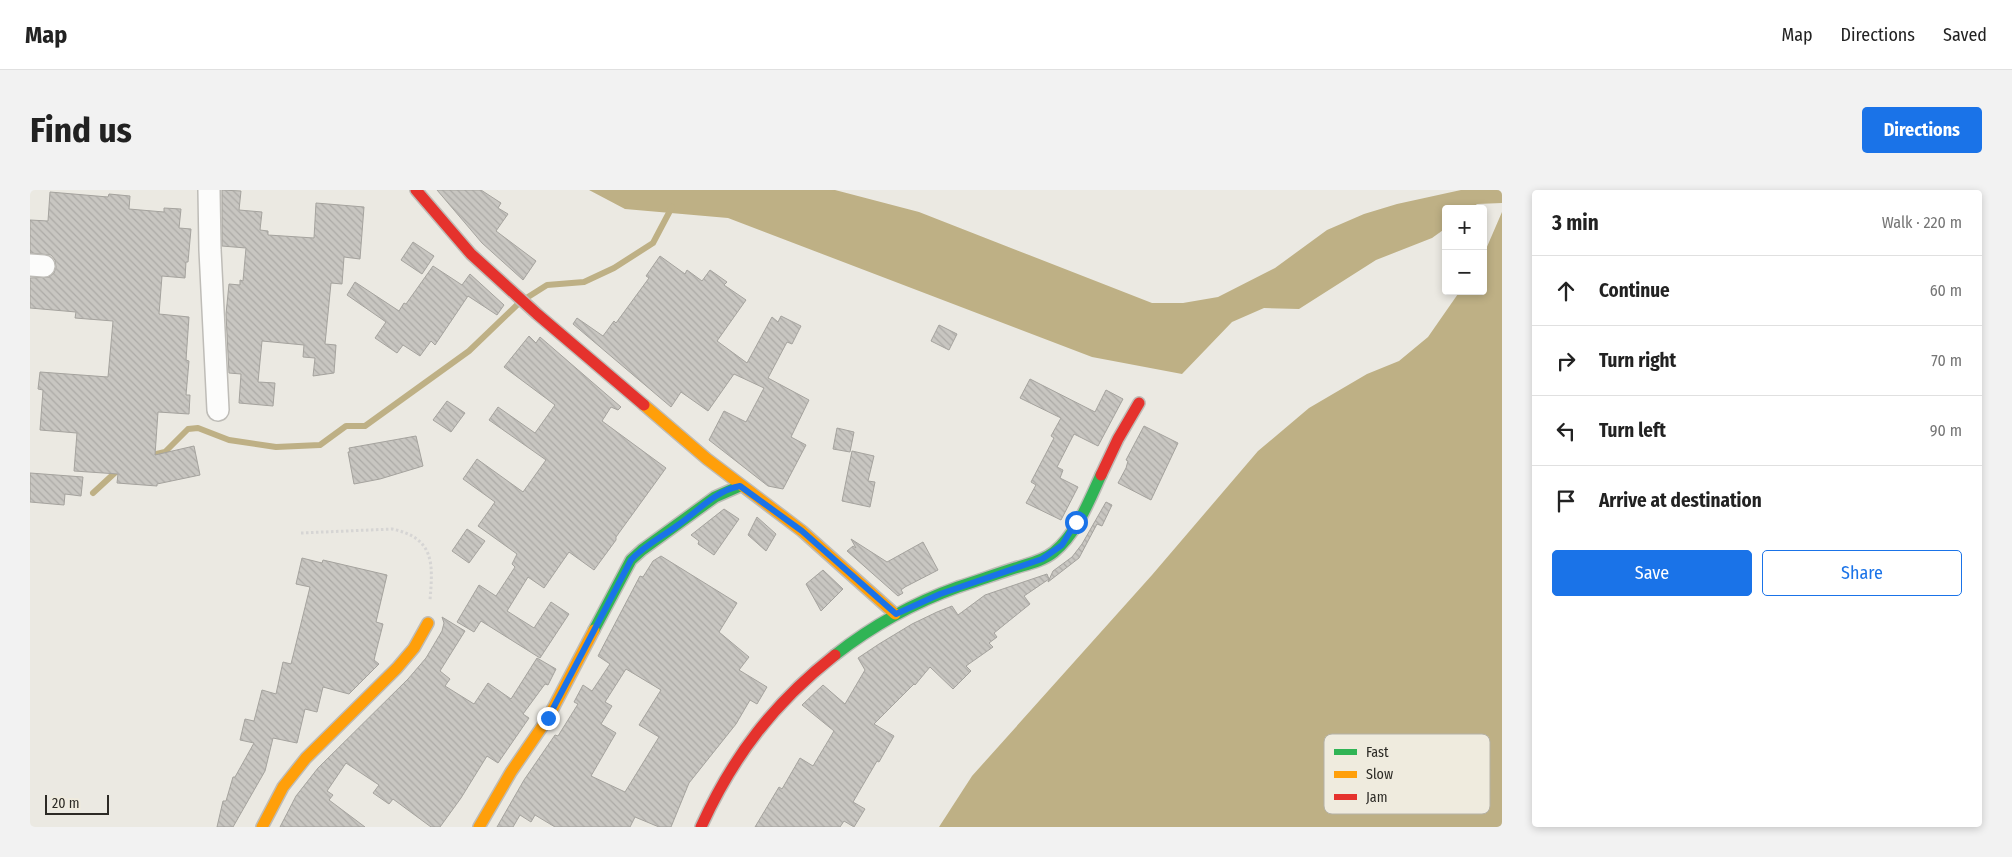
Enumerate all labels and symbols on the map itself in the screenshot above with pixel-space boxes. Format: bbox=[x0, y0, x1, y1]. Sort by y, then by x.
route start bbox=[1065, 511, 1088, 534]
route end bbox=[537, 707, 560, 730]
legend bbox=[1324, 734, 1490, 814]
text: Fast bbox=[1366, 744, 1389, 761]
text: Slow bbox=[1366, 766, 1393, 783]
text: Jam bbox=[1366, 789, 1387, 806]
scale bar bbox=[45, 792, 109, 815]

